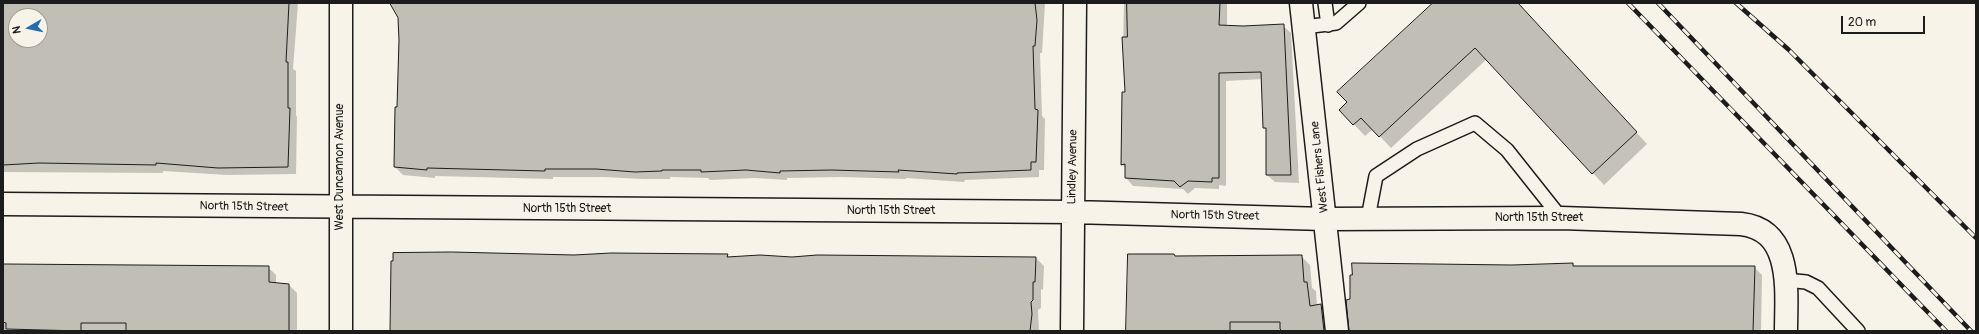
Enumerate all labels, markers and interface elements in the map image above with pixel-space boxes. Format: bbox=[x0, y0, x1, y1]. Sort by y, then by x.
north arrow bbox=[8, 8, 48, 48]
scale bar bbox=[1843, 8, 1927, 34]
text: 20 m bbox=[1848, 15, 1876, 30]
text: N bbox=[10, 25, 24, 34]
street label: West Duncannon Avenue bbox=[333, 104, 347, 230]
street label: West Fishers Lane bbox=[1308, 120, 1332, 214]
street label: Lindley Avenue bbox=[1065, 129, 1081, 205]
street label: North 15th Street bbox=[200, 199, 288, 215]
street label: North 15th Street bbox=[523, 202, 611, 216]
street label: North 15th Street bbox=[847, 204, 935, 218]
street label: North 15th Street bbox=[1171, 208, 1259, 224]
street label: North 15th Street bbox=[1495, 211, 1583, 225]

